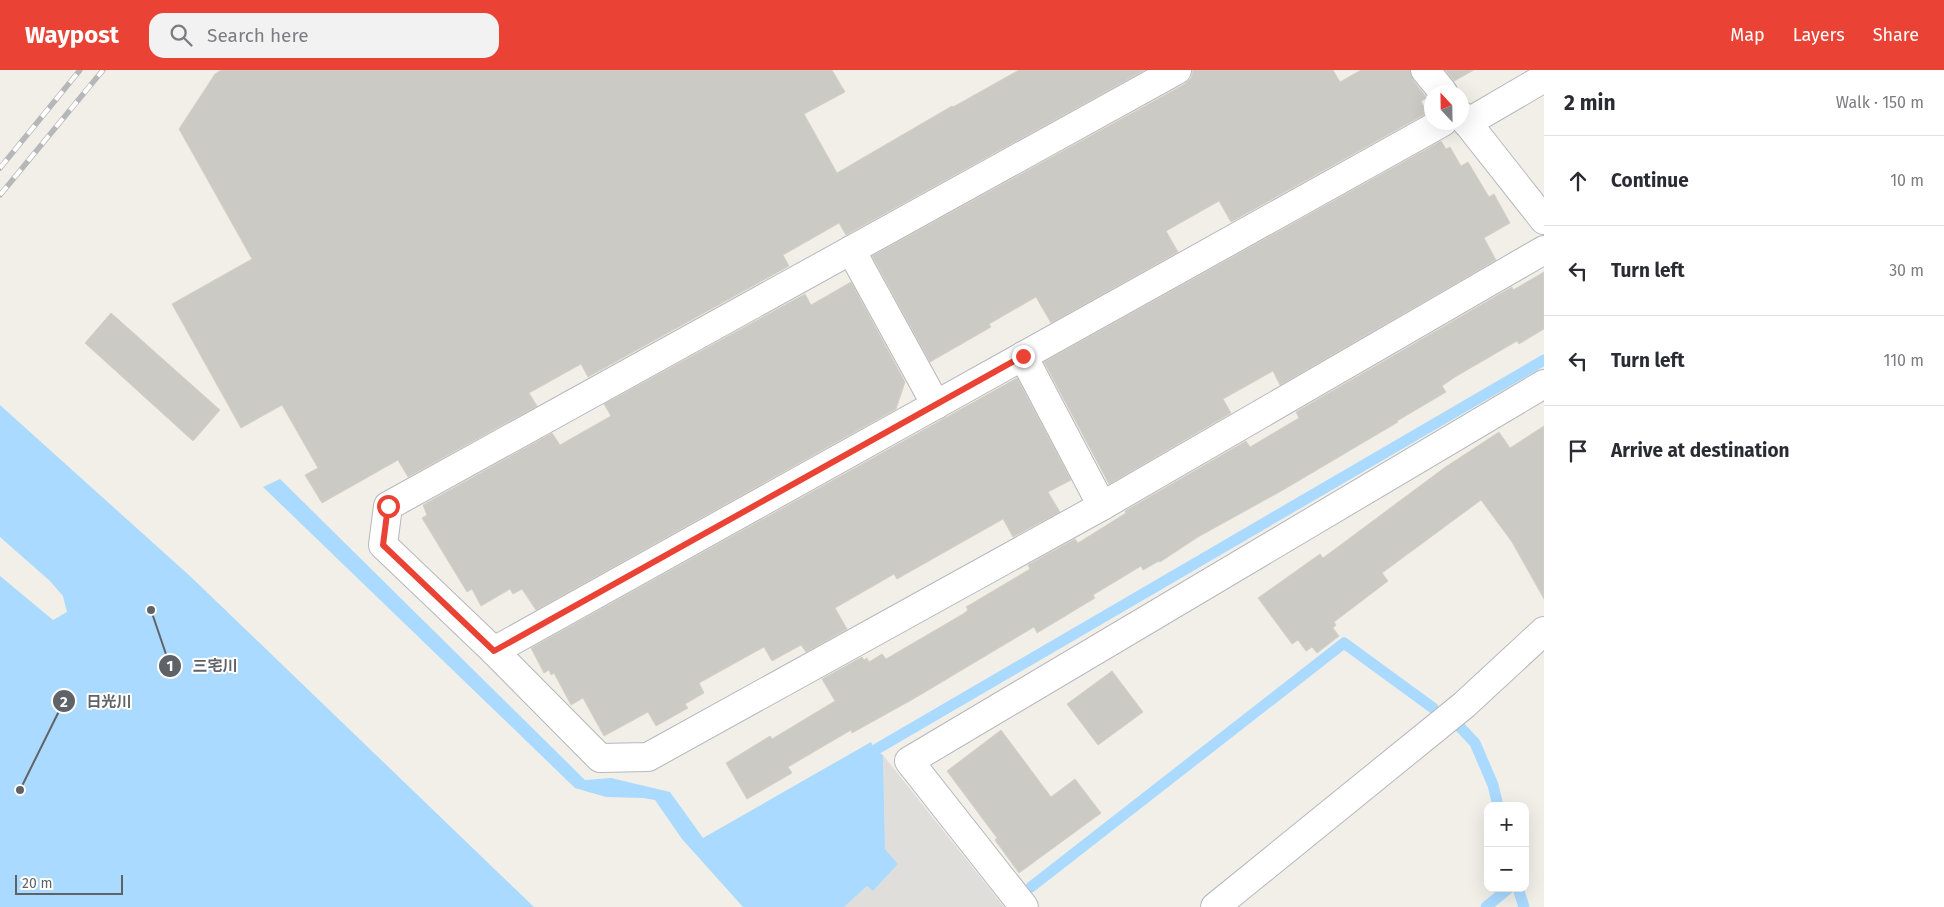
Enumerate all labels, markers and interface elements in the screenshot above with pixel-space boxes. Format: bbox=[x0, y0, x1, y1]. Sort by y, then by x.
search box bbox=[149, 13, 499, 58]
text: Waypost bbox=[25, 21, 119, 49]
icon: search bbox=[167, 21, 195, 49]
text: Search here bbox=[207, 24, 309, 47]
text: Map bbox=[1730, 24, 1765, 46]
text: Layers bbox=[1793, 24, 1845, 46]
text: Share bbox=[1873, 24, 1919, 46]
north arrow bbox=[1424, 85, 1469, 130]
text: 2 min bbox=[1564, 90, 1616, 116]
text: Walk · 150 m bbox=[1836, 93, 1924, 112]
icon: ahead bbox=[1564, 167, 1592, 195]
text: Continue bbox=[1611, 169, 1689, 192]
text: 10 m bbox=[1890, 171, 1924, 190]
icon: left bbox=[1564, 257, 1592, 285]
text: Turn left bbox=[1611, 259, 1685, 282]
text: 30 m bbox=[1889, 261, 1924, 280]
route end bbox=[1012, 345, 1035, 368]
icon: left bbox=[1564, 347, 1592, 375]
text: Turn left bbox=[1611, 349, 1685, 372]
text: 110 m bbox=[1883, 351, 1924, 370]
icon: arrive bbox=[1564, 437, 1592, 465]
text: Arrive at destination bbox=[1611, 439, 1790, 462]
route start bbox=[377, 495, 400, 518]
callout: 三宅川 bbox=[158, 651, 248, 681]
text: 1 bbox=[167, 657, 173, 675]
text: 三宅川 bbox=[192, 657, 238, 675]
callout: 日光川 bbox=[52, 686, 142, 716]
text: 2 bbox=[60, 693, 68, 711]
text: 日光川 bbox=[86, 693, 132, 711]
map controls bbox=[1484, 802, 1529, 892]
button: + bbox=[1484, 802, 1529, 847]
button: − bbox=[1484, 847, 1529, 892]
scale bar bbox=[15, 872, 122, 895]
text: 20 m bbox=[22, 875, 52, 892]

